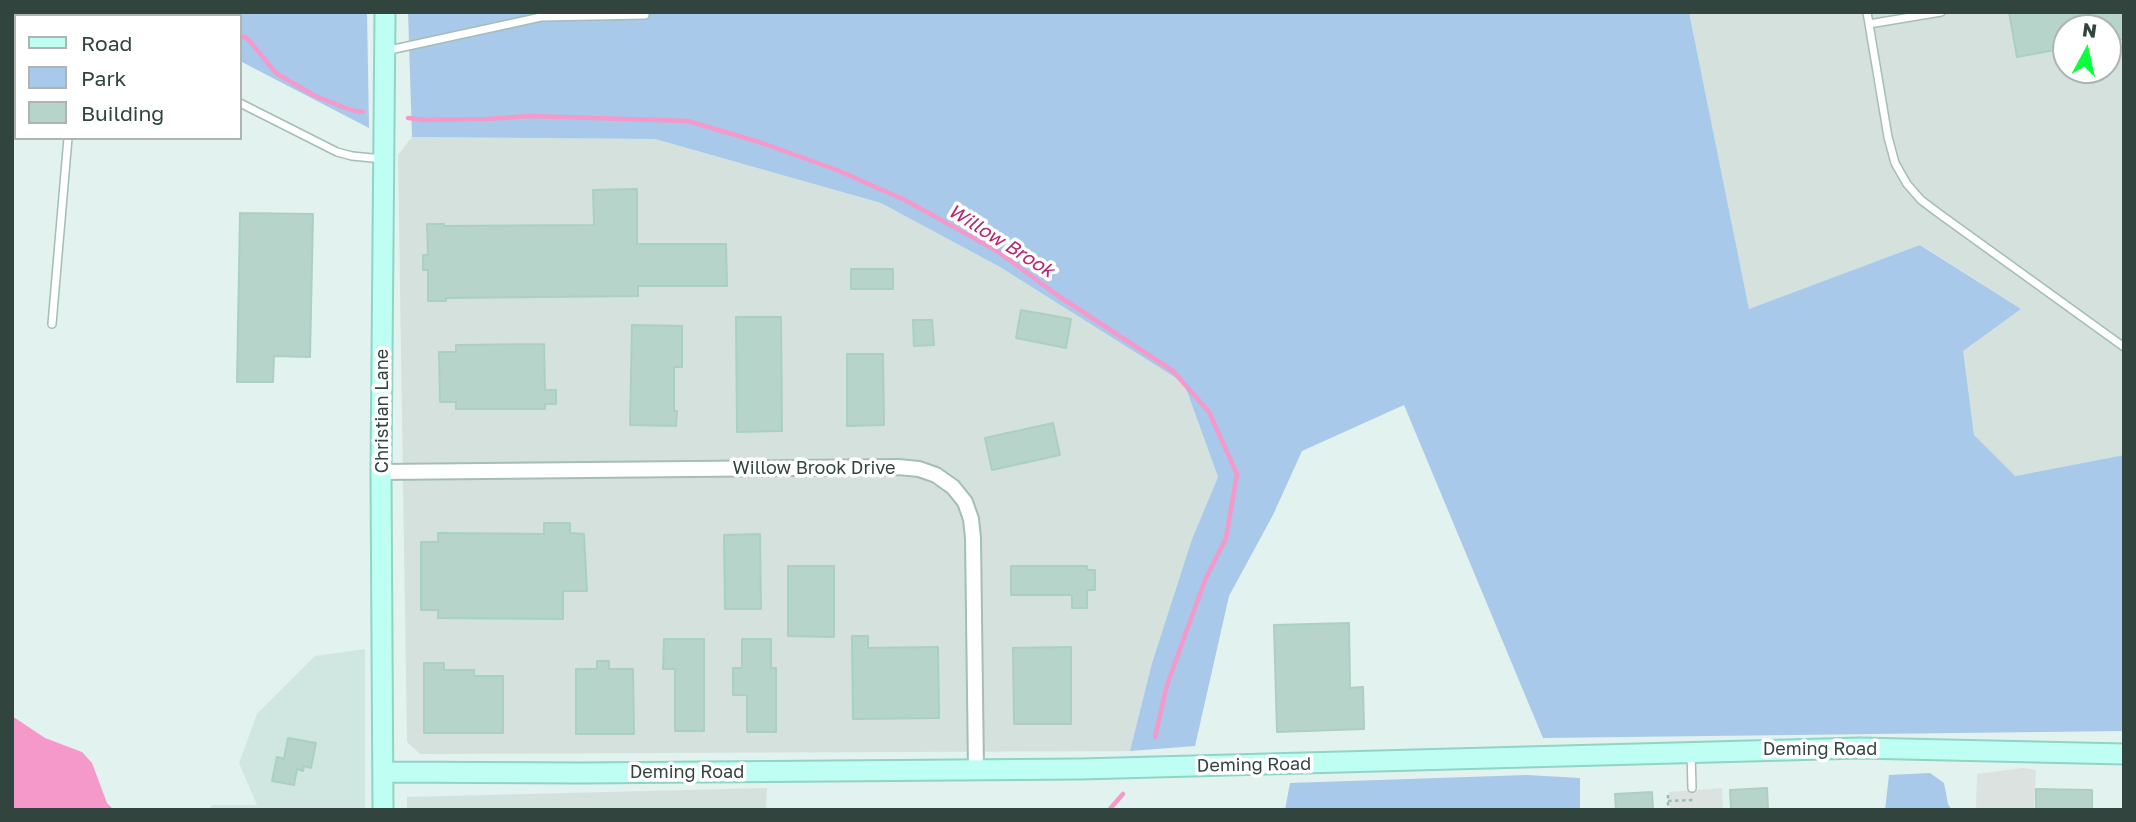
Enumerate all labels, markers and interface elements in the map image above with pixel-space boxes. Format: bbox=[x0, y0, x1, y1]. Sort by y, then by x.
legend bbox=[14, 14, 242, 140]
north arrow bbox=[2052, 14, 2122, 84]
text: N bbox=[2081, 17, 2098, 42]
text: Road bbox=[81, 30, 132, 56]
text: Park bbox=[81, 65, 126, 91]
text: Building bbox=[81, 100, 164, 126]
water label: Willow Brook bbox=[944, 200, 1058, 282]
street label: Christian Lane bbox=[371, 349, 393, 473]
street label: Willow Brook Drive bbox=[733, 457, 895, 479]
street label: Deming Road bbox=[1763, 738, 1877, 760]
street label: Deming Road bbox=[1197, 753, 1311, 777]
street label: Deming Road bbox=[630, 761, 744, 783]

